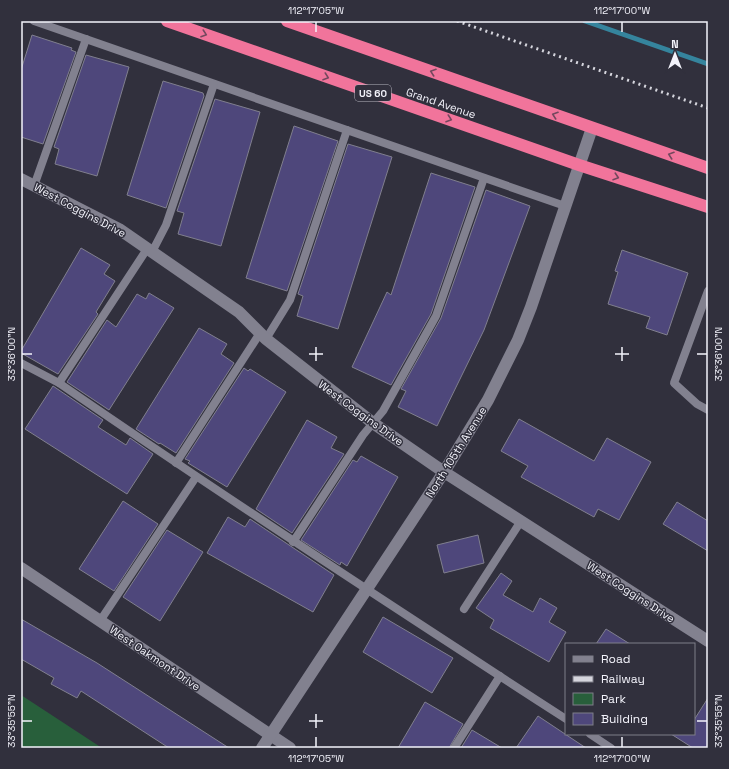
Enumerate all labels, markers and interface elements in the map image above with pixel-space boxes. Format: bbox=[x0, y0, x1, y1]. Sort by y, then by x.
text: 112°17'05"W bbox=[288, 4, 344, 17]
text: 112°17'00"W bbox=[594, 4, 650, 17]
one-way arrow bbox=[200, 29, 207, 38]
north arrow bbox=[655, 34, 695, 74]
text: N bbox=[671, 37, 679, 51]
one-way arrow bbox=[429, 68, 436, 77]
one-way arrow bbox=[323, 72, 330, 80]
road number: US 60 bbox=[355, 85, 391, 101]
street label: Grand Avenue bbox=[404, 85, 478, 121]
one-way arrow bbox=[552, 111, 559, 119]
one-way arrow bbox=[445, 115, 452, 123]
one-way arrow bbox=[668, 151, 675, 160]
one-way arrow bbox=[612, 172, 619, 181]
street label: West Coggins Drive bbox=[32, 180, 128, 240]
text: 33°36'00"N bbox=[5, 327, 18, 381]
text: 33°36'00"N bbox=[712, 327, 725, 381]
street label: West Coggins Drive bbox=[316, 377, 406, 449]
street label: North 105th Avenue bbox=[422, 404, 490, 500]
street label: West Coggins Drive bbox=[584, 558, 678, 626]
street label: West Oakmont Drive bbox=[107, 622, 203, 694]
legend bbox=[565, 643, 695, 735]
text: Road bbox=[601, 651, 630, 667]
text: Railway bbox=[601, 671, 645, 687]
text: Park bbox=[601, 691, 626, 707]
text: 33°35'55"N bbox=[5, 694, 18, 748]
text: 33°35'55"N bbox=[712, 694, 725, 748]
text: Building bbox=[601, 711, 648, 727]
text: 112°17'05"W bbox=[288, 752, 344, 765]
text: 112°17'00"W bbox=[594, 752, 650, 765]

